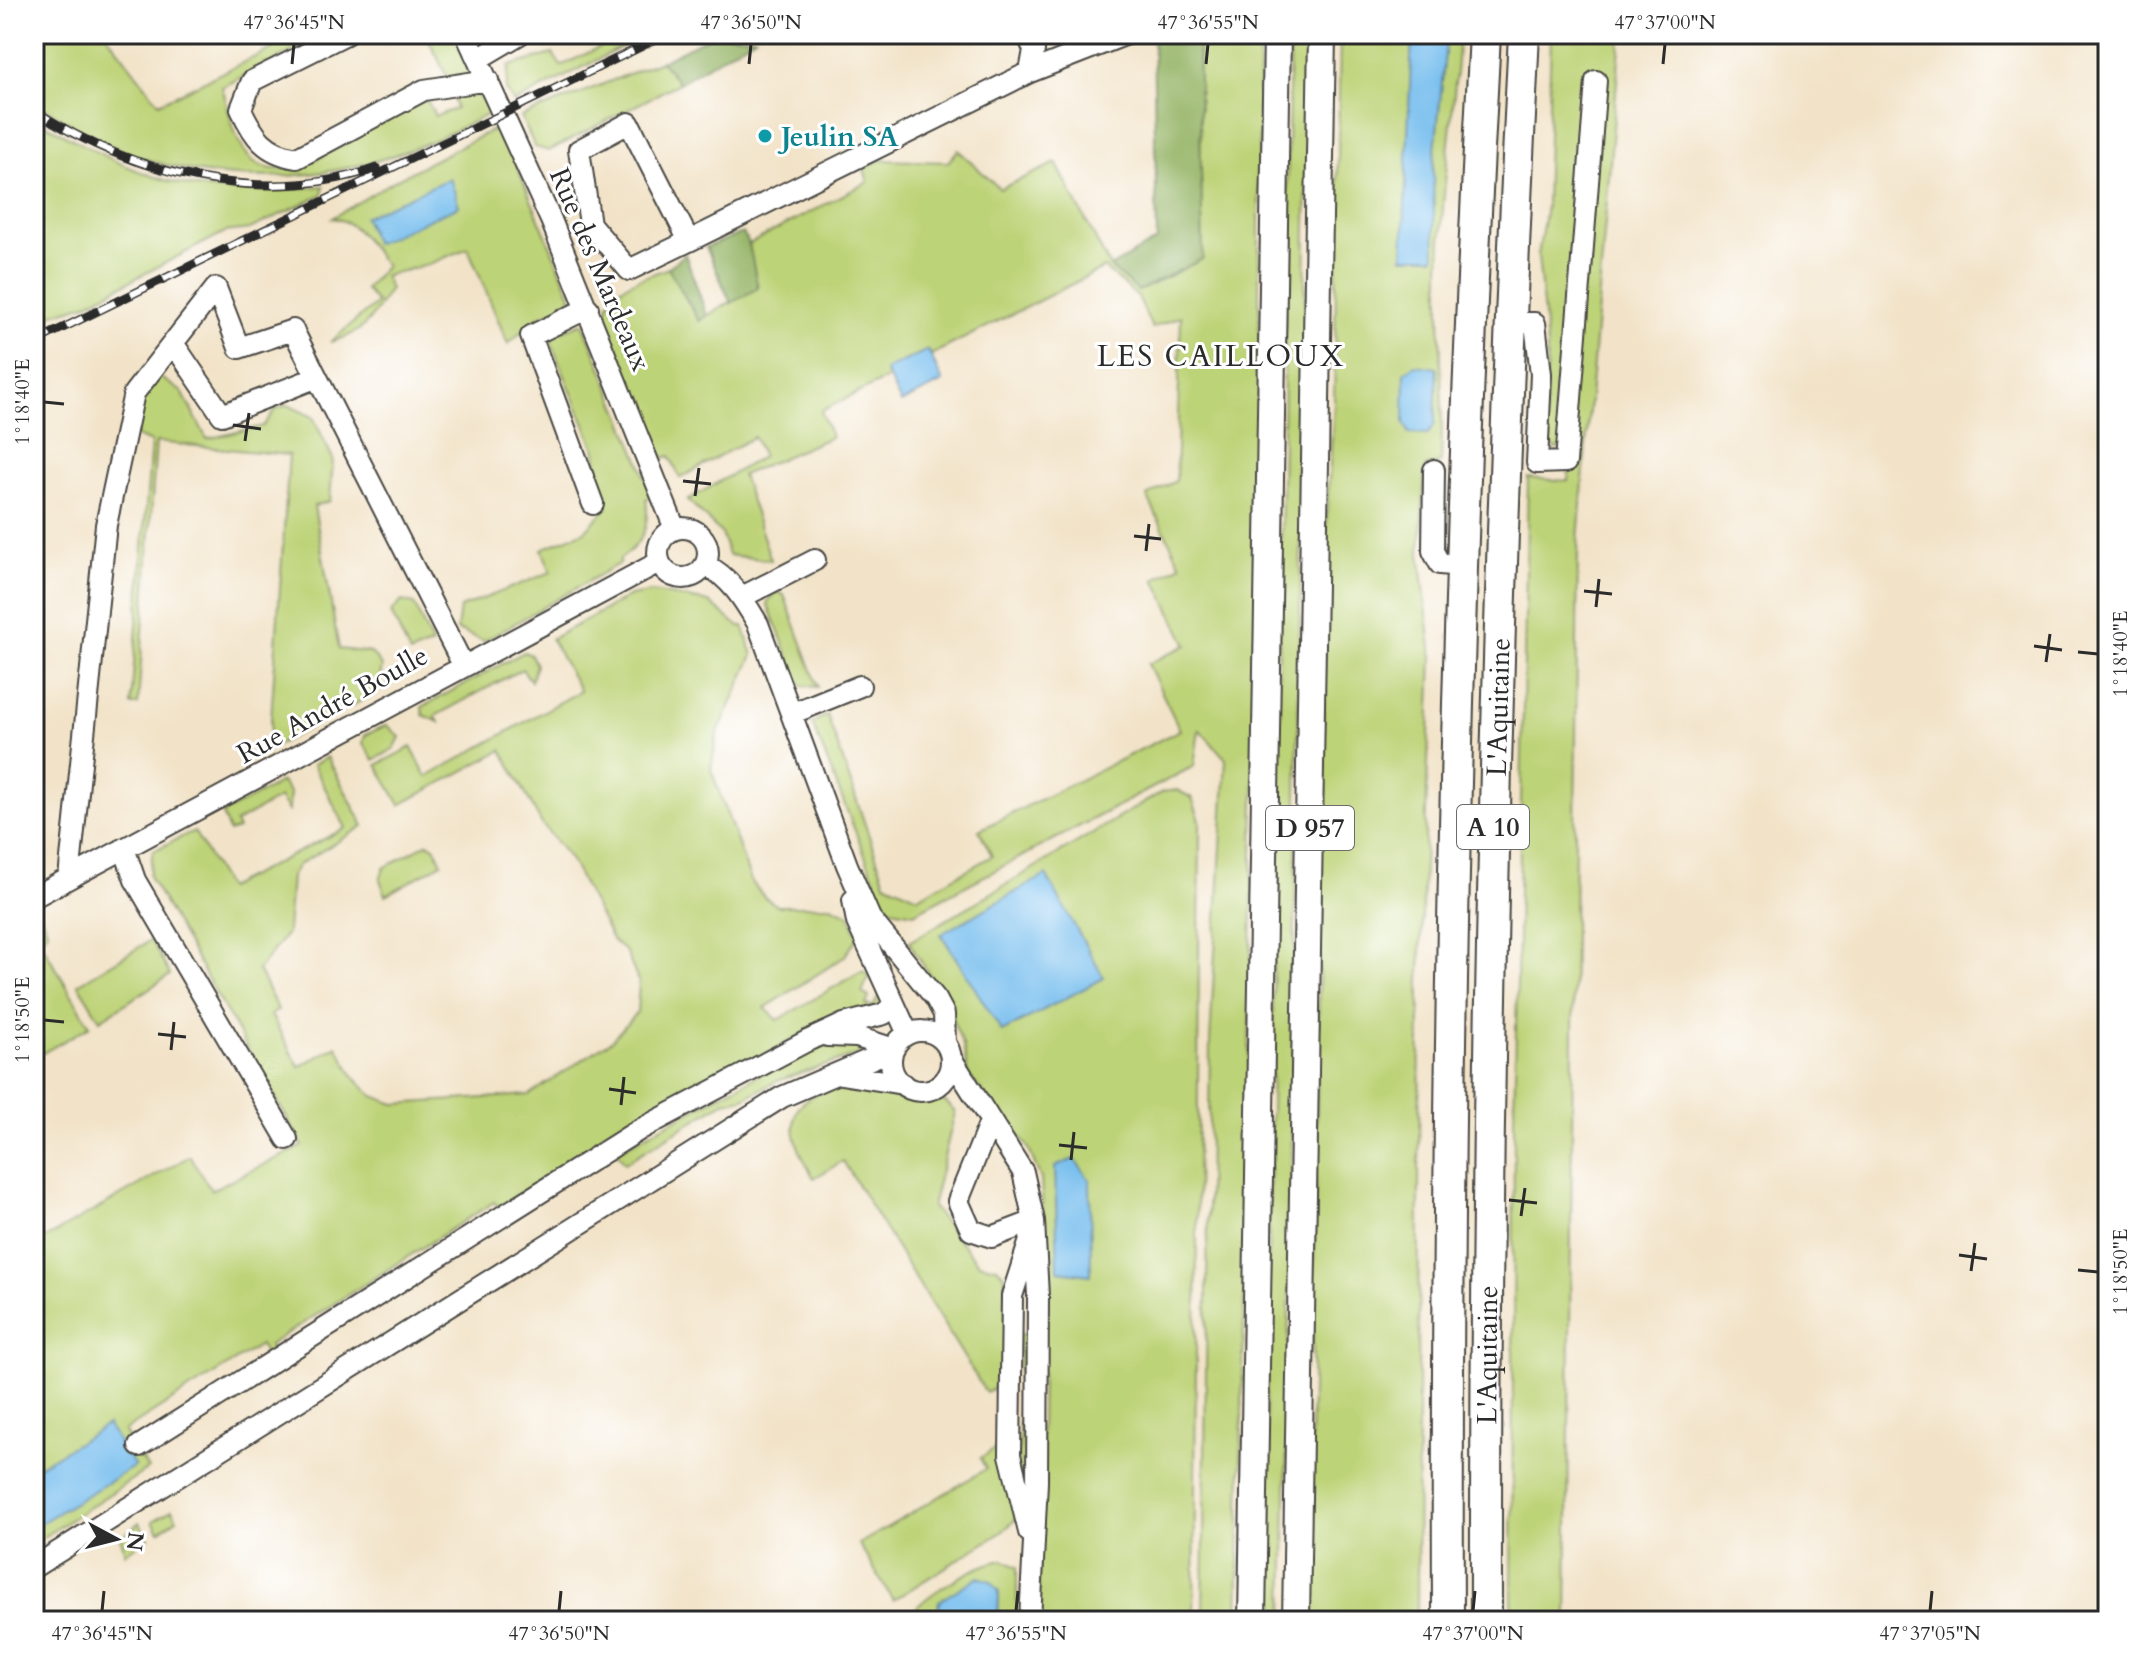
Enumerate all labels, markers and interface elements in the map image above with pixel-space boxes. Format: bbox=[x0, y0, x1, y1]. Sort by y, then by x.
text: 47°36'45"N bbox=[243, 9, 345, 36]
text: 47°36'50"N bbox=[700, 9, 802, 36]
text: 47°36'55"N bbox=[1157, 9, 1259, 36]
text: 47°37'00"N bbox=[1614, 9, 1716, 36]
place label: Jeulin SA bbox=[777, 118, 899, 156]
marker: Jeulin SA bbox=[756, 127, 774, 145]
street label: Rue des Mardeaux bbox=[540, 162, 660, 377]
district label: LES CAILLOUX bbox=[1097, 336, 1345, 377]
text: 1°18'40"E bbox=[9, 359, 36, 445]
text: 1°18'40"E bbox=[2107, 611, 2134, 697]
street label: Rue André Boulle bbox=[230, 637, 435, 773]
street label: L'Aquitaine bbox=[1478, 637, 1520, 777]
road number: A 10 bbox=[1457, 805, 1529, 849]
road number: D 957 bbox=[1266, 806, 1354, 850]
text: 1°18'50"E bbox=[9, 977, 36, 1063]
text: 1°18'50"E bbox=[2107, 1229, 2134, 1315]
street label: L'Aquitaine bbox=[1468, 1285, 1507, 1425]
north arrow bbox=[76, 1499, 156, 1579]
text: N bbox=[119, 1530, 151, 1553]
text: 47°36'45"N bbox=[51, 1620, 153, 1647]
text: 47°36'50"N bbox=[508, 1620, 610, 1647]
text: 47°36'55"N bbox=[965, 1620, 1067, 1647]
text: 47°37'00"N bbox=[1422, 1620, 1524, 1647]
text: 47°37'05"N bbox=[1879, 1620, 1981, 1647]

